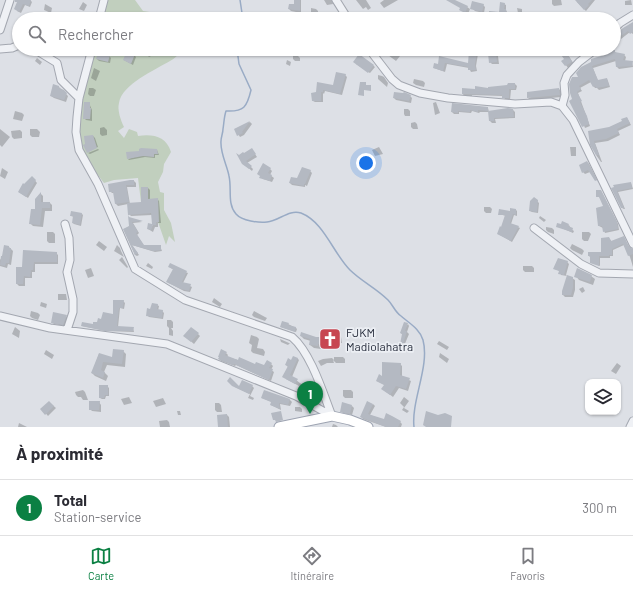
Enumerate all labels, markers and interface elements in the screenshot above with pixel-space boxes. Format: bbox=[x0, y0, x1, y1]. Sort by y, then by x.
search box bbox=[12, 12, 621, 56]
icon: search bbox=[26, 23, 48, 45]
text: Rechercher bbox=[58, 25, 134, 43]
your location bbox=[356, 153, 376, 173]
place label: FJKM Madiolahatra bbox=[346, 325, 413, 353]
church icon: FJKM Madiolahatra bbox=[317, 326, 343, 352]
map controls bbox=[585, 379, 621, 415]
button: layers bbox=[585, 379, 621, 415]
pin: 1 bbox=[297, 381, 323, 414]
text: À proximité bbox=[16, 443, 103, 463]
text: Total bbox=[54, 491, 87, 509]
text: 1 bbox=[27, 500, 31, 516]
text: 300 m bbox=[582, 500, 617, 516]
text: Station-service bbox=[54, 509, 142, 525]
tab: Carte bbox=[88, 545, 114, 582]
tab: Itinéraire bbox=[290, 545, 334, 582]
tab: Favoris bbox=[510, 545, 545, 582]

